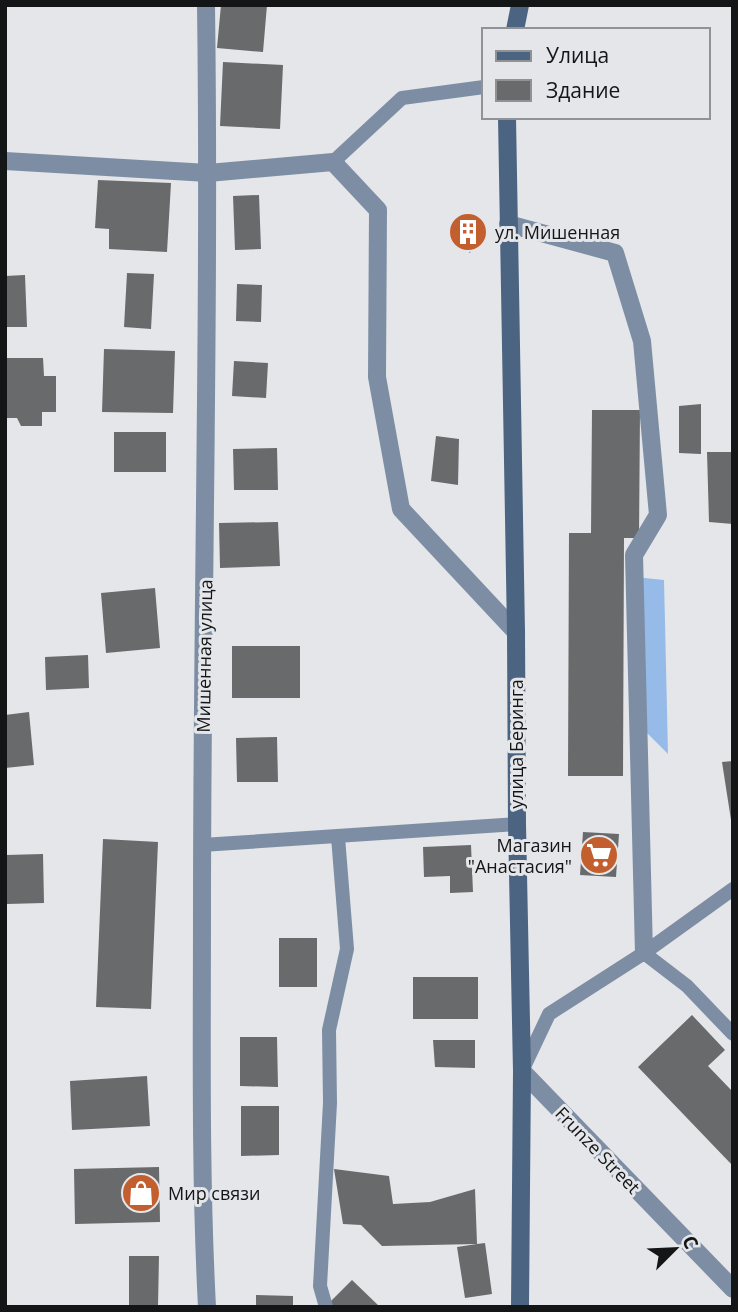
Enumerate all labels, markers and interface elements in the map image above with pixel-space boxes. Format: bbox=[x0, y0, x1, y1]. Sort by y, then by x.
legend bbox=[482, 28, 710, 119]
text: Улица bbox=[546, 41, 609, 69]
text: Здание bbox=[546, 76, 620, 104]
building icon: ул. Мишенная bbox=[447, 211, 489, 253]
place label: ул. Мишенная bbox=[495, 220, 620, 244]
street label: Мишенная улица bbox=[191, 579, 217, 733]
street label: улица Беринга bbox=[504, 679, 528, 809]
place label: Магазин "Анастасия" bbox=[468, 833, 572, 878]
supermarket icon: Магазин "Анастасия" bbox=[578, 834, 620, 876]
street label: Frunze Street bbox=[550, 1101, 646, 1199]
shop icon: Мир связи bbox=[120, 1172, 162, 1214]
place label: Мир связи bbox=[168, 1181, 260, 1205]
north arrow bbox=[640, 1214, 710, 1284]
text: С bbox=[676, 1231, 705, 1253]

